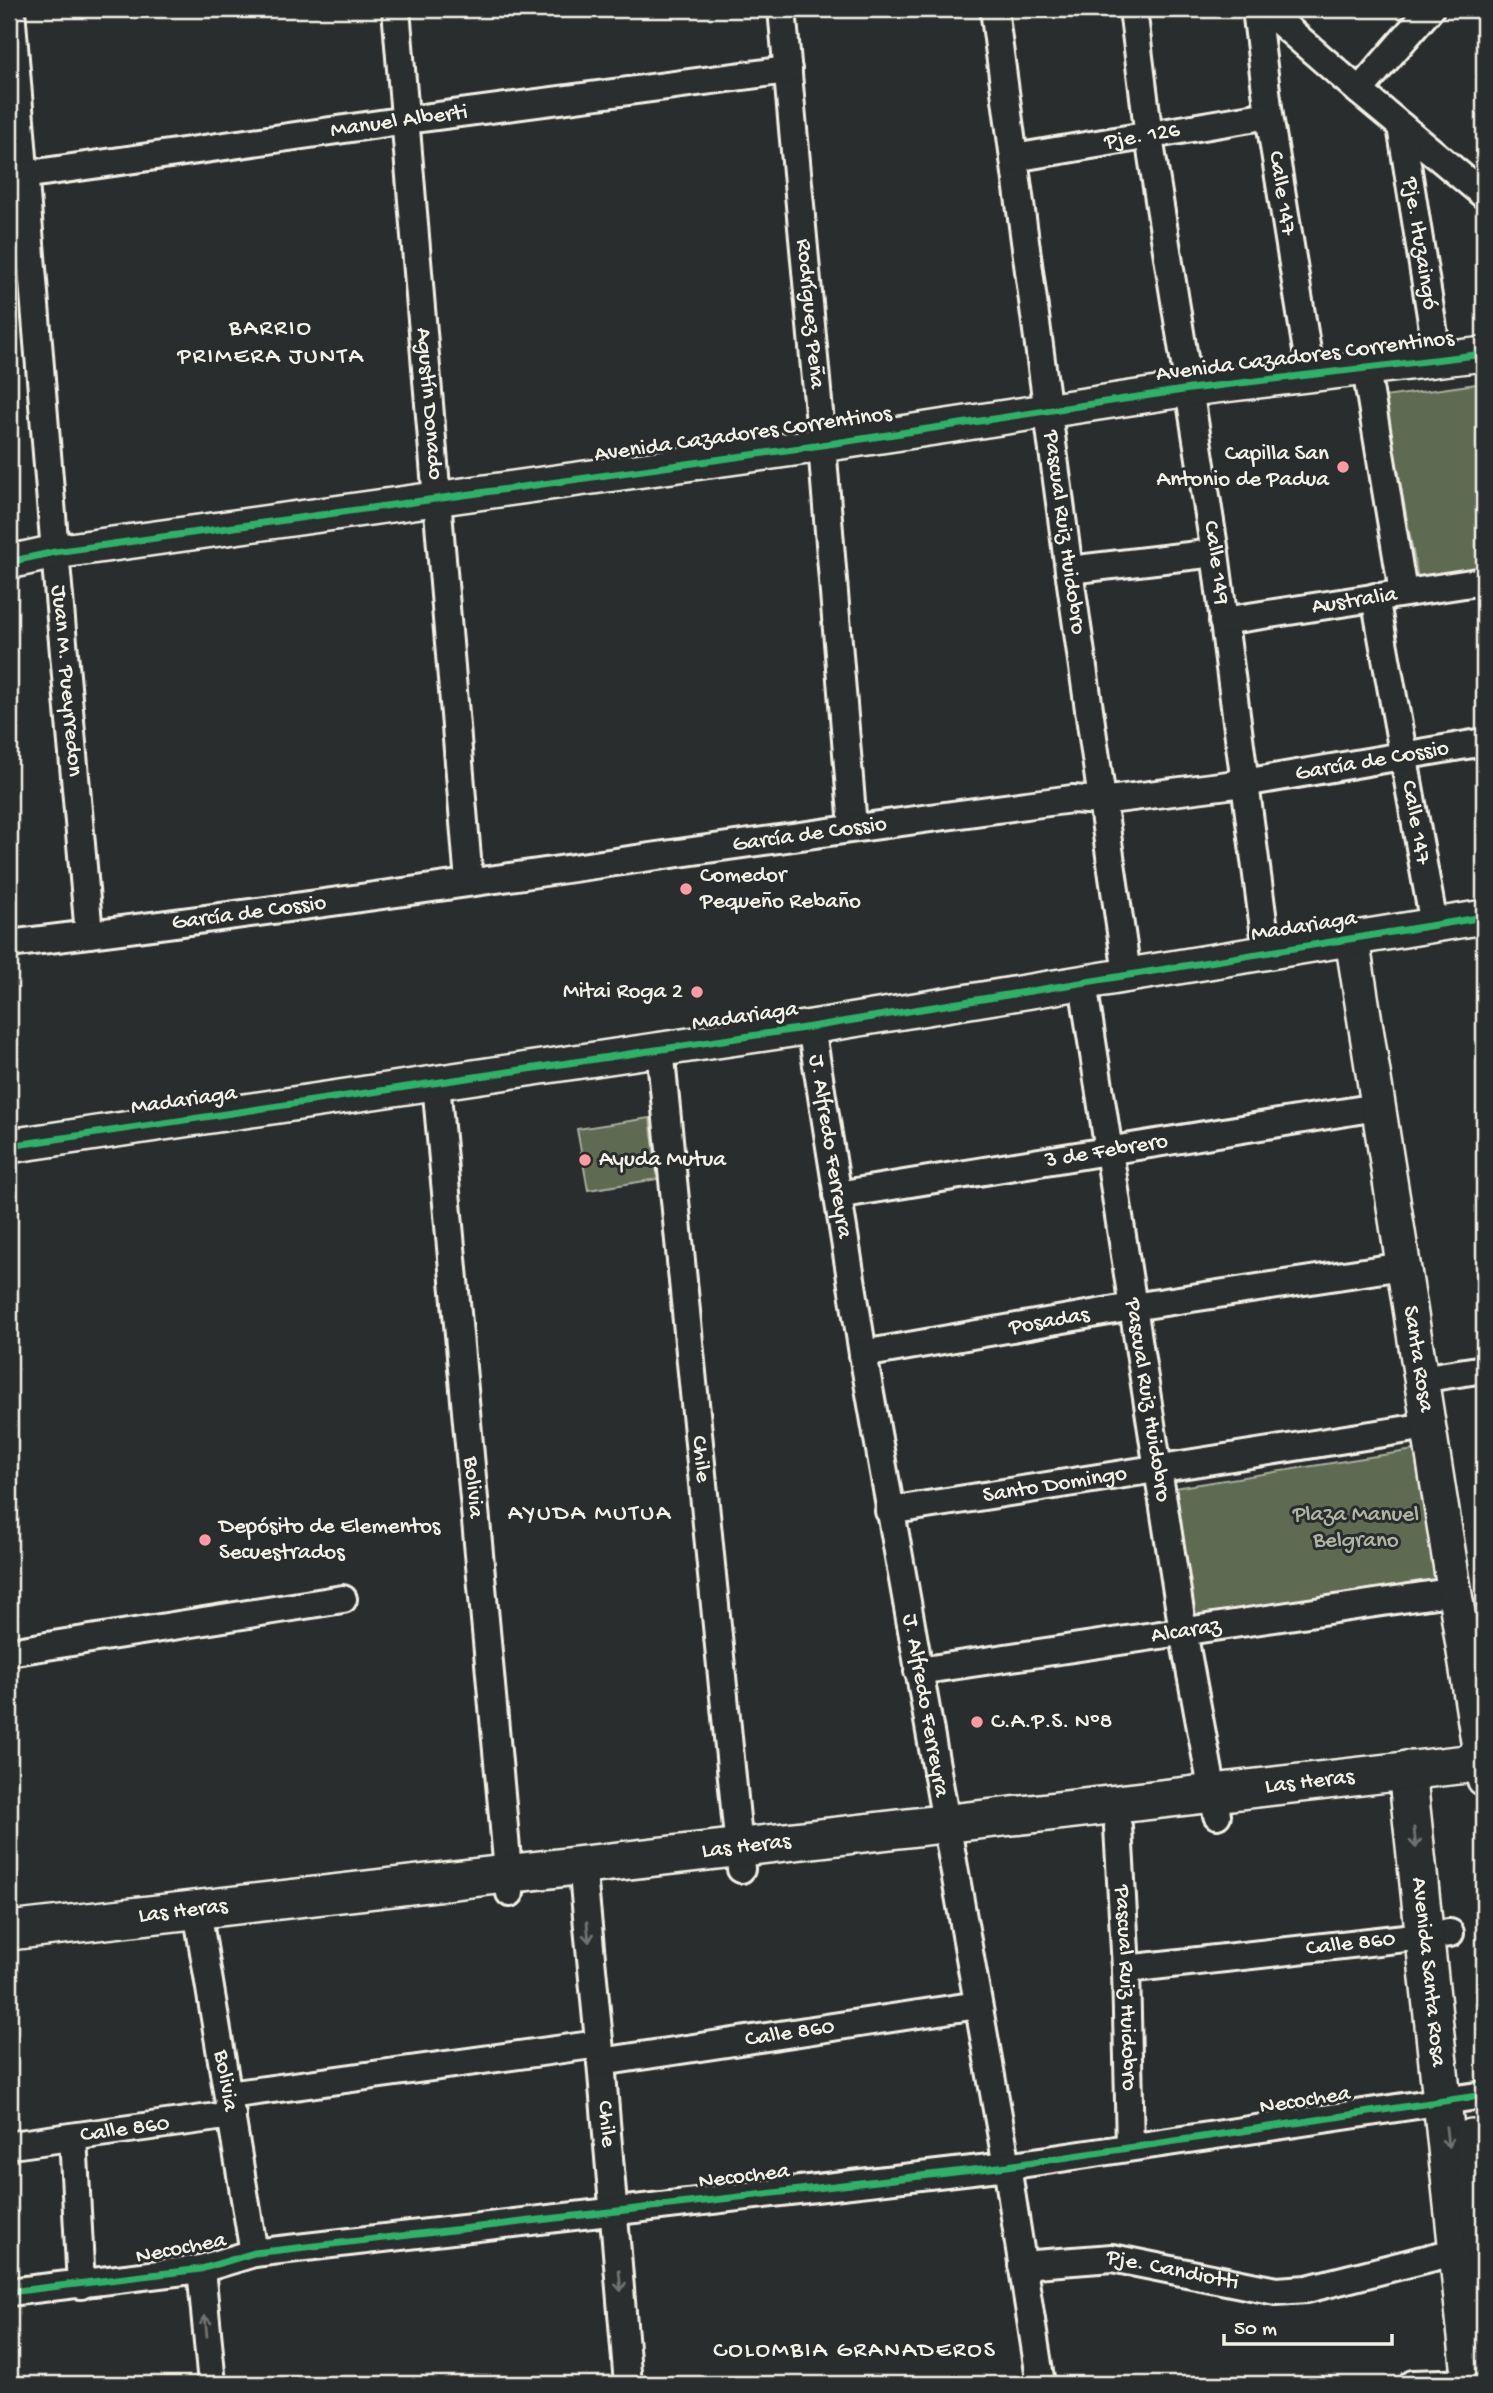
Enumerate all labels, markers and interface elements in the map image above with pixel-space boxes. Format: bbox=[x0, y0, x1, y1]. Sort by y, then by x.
street label: Manuel Alberti bbox=[329, 99, 469, 144]
street label: Pje. 126 bbox=[1101, 117, 1182, 156]
street label: Calle 147 bbox=[1262, 149, 1302, 238]
street label: Pje. Ituzaingó bbox=[1396, 174, 1443, 312]
street label: Rodríguez Peña bbox=[790, 238, 830, 391]
district label: BARRIO PRIMERA JUNTA bbox=[176, 315, 365, 372]
street label: Avenida Cazadores Correntinos bbox=[1155, 325, 1456, 389]
street label: Agustín Donado bbox=[409, 326, 449, 481]
street label: Avenida Cazadores Correntinos bbox=[593, 401, 894, 469]
street label: Pascual Ruiz Huidobro bbox=[1037, 427, 1092, 636]
place label: Capilla San Antonio de Padua bbox=[1157, 441, 1330, 494]
marker: Capilla San Antonio de Padua bbox=[1335, 459, 1351, 475]
street label: Calle 149 bbox=[1197, 519, 1235, 607]
street label: Australia bbox=[1310, 581, 1400, 621]
street label: Juan M. Pueyrredon bbox=[44, 584, 88, 778]
street label: García de Cossio bbox=[1293, 735, 1451, 788]
street label: Calle 147 bbox=[1395, 778, 1437, 868]
street label: García de Cossio bbox=[731, 810, 889, 859]
place label: Comedor Pequeño Rebaño bbox=[699, 863, 861, 916]
marker: Comedor Pequeño Rebaño bbox=[678, 881, 694, 897]
street label: García de Cossio bbox=[170, 889, 328, 937]
street label: Madariaga bbox=[1249, 905, 1360, 949]
place label: Mitai Roga 2 bbox=[563, 979, 683, 1006]
marker: Mitai Roga 2 bbox=[689, 984, 705, 1000]
street label: Madariaga bbox=[690, 996, 801, 1038]
street label: J. Alfredo Ferreyra bbox=[802, 1053, 858, 1241]
street label: Madariaga bbox=[129, 1080, 240, 1122]
street label: 3 de Febrero bbox=[1042, 1128, 1170, 1175]
place label: Ayuda Mutua bbox=[599, 1147, 727, 1174]
marker: Ayuda Mutua bbox=[577, 1152, 593, 1168]
street label: Pascual Ruiz Huidobro bbox=[1118, 1295, 1176, 1504]
street label: Posadas bbox=[1006, 1301, 1092, 1342]
street label: Santa Rosa bbox=[1396, 1304, 1440, 1415]
street label: Chile bbox=[685, 1434, 716, 1485]
street label: Bolivia bbox=[457, 1454, 489, 1520]
street label: Santo Domingo bbox=[981, 1460, 1129, 1509]
district label: AYUDA MUTUA bbox=[508, 1500, 672, 1529]
park label: Plaza Manuel Belgrano bbox=[1292, 1502, 1419, 1555]
place label: Depósito de Elementos Secuestrados bbox=[217, 1514, 441, 1567]
marker: Depósito de Elementos Secuestrados bbox=[197, 1532, 213, 1548]
street label: J. Alfredo Ferreyra bbox=[896, 1612, 955, 1800]
street label: Alcaraz bbox=[1149, 1612, 1224, 1650]
place label: C.A.P.S. Nº8 bbox=[991, 1709, 1112, 1736]
marker: C.A.P.S. Nº8 bbox=[969, 1714, 985, 1730]
street label: Las Heras bbox=[1263, 1763, 1356, 1801]
one-way arrow bbox=[1409, 1826, 1422, 1848]
street label: Las Heras bbox=[700, 1828, 793, 1865]
street label: Avenida Santa Rosa bbox=[1405, 1876, 1452, 2069]
street label: Pascual Ruiz Huidobro bbox=[1108, 1883, 1142, 2091]
street label: Las Heras bbox=[137, 1893, 229, 1930]
one-way arrow bbox=[582, 1920, 595, 1943]
street label: Calle 860 bbox=[1304, 1926, 1397, 1962]
street label: Calle 860 bbox=[743, 2013, 836, 2054]
street label: Bolivia bbox=[207, 2047, 244, 2115]
street label: Necochea bbox=[1258, 2080, 1353, 2121]
street label: Chile bbox=[591, 2099, 622, 2149]
street label: Calle 860 bbox=[79, 2110, 171, 2149]
one-way arrow bbox=[1440, 2125, 1453, 2148]
street label: Necochea bbox=[697, 2158, 792, 2196]
street label: Necochea bbox=[134, 2227, 230, 2271]
street label: Pje. Candiotti bbox=[1103, 2243, 1241, 2297]
one-way arrow bbox=[614, 2269, 627, 2292]
scale bar bbox=[1224, 2302, 1392, 2346]
one-way arrow bbox=[200, 2316, 213, 2338]
text: 50 m bbox=[1234, 2318, 1277, 2343]
district label: COLOMBIA GRANADEROS bbox=[713, 2337, 997, 2366]

